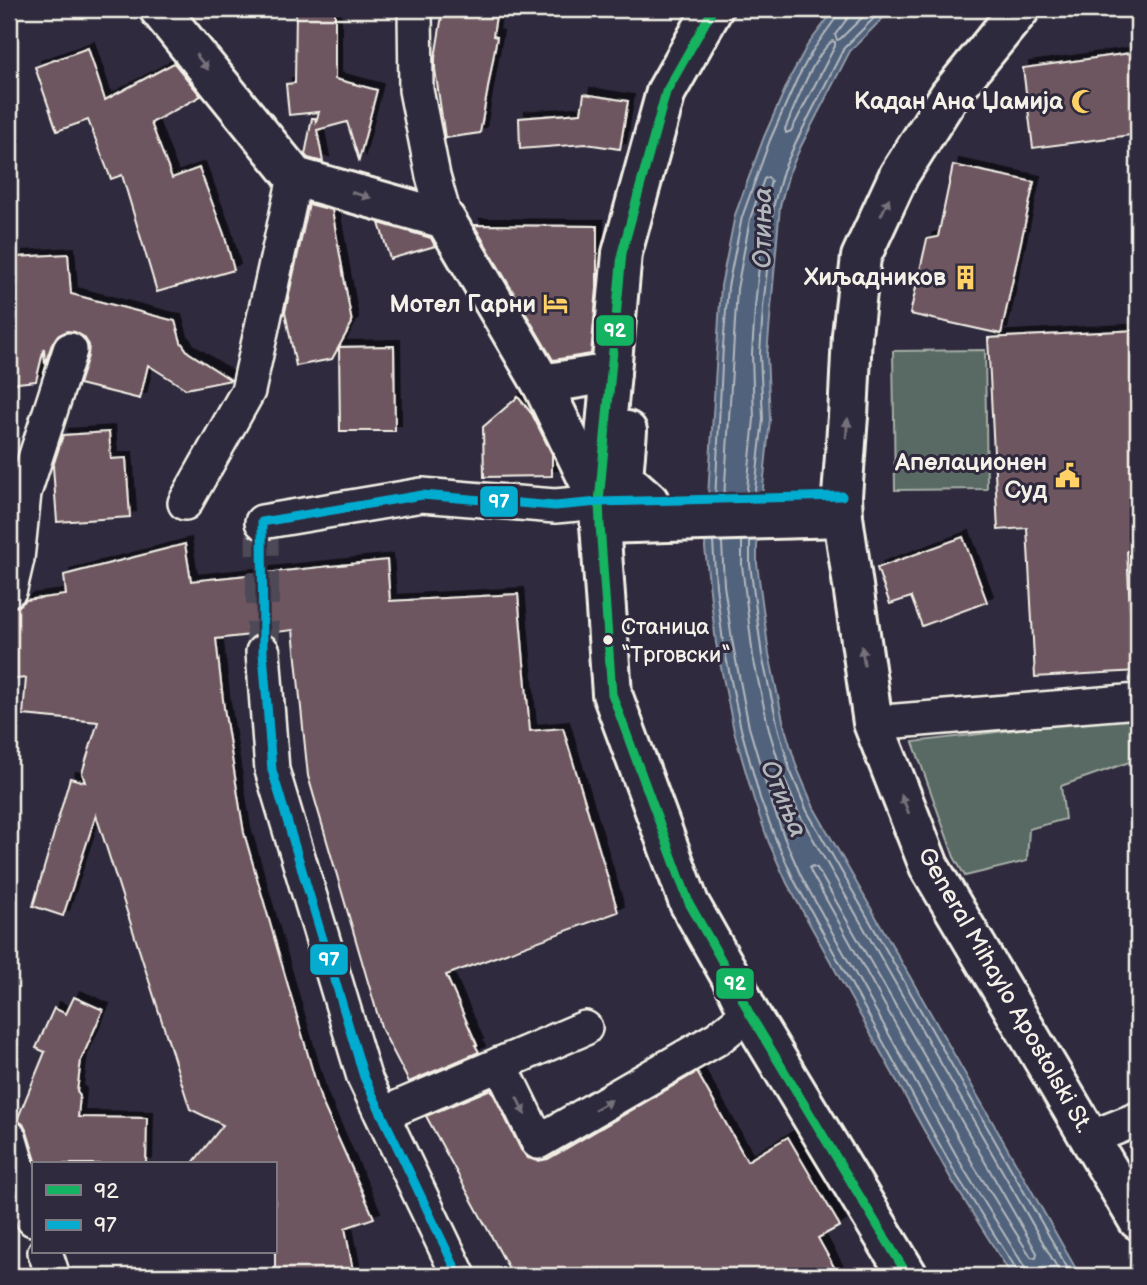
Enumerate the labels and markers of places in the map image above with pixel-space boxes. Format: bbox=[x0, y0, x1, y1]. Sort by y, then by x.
place label: Кадан Ана Џамија bbox=[854, 87, 1064, 116]
mosque icon: Кадан Ана Џамија bbox=[1069, 87, 1097, 115]
place label: Хиљадников bbox=[803, 263, 946, 292]
building icon: Хиљадников bbox=[952, 263, 980, 291]
place label: Мотел Гарни bbox=[389, 290, 536, 319]
hotel icon: Мотел Гарни bbox=[542, 290, 570, 318]
place label: Апелационен Суд bbox=[894, 448, 1048, 505]
public building icon: Апелационен Суд bbox=[1053, 462, 1081, 490]
place label: Станица “Трговски“ bbox=[621, 614, 731, 669]
marker: Станица “Трговски“ bbox=[601, 633, 615, 647]

